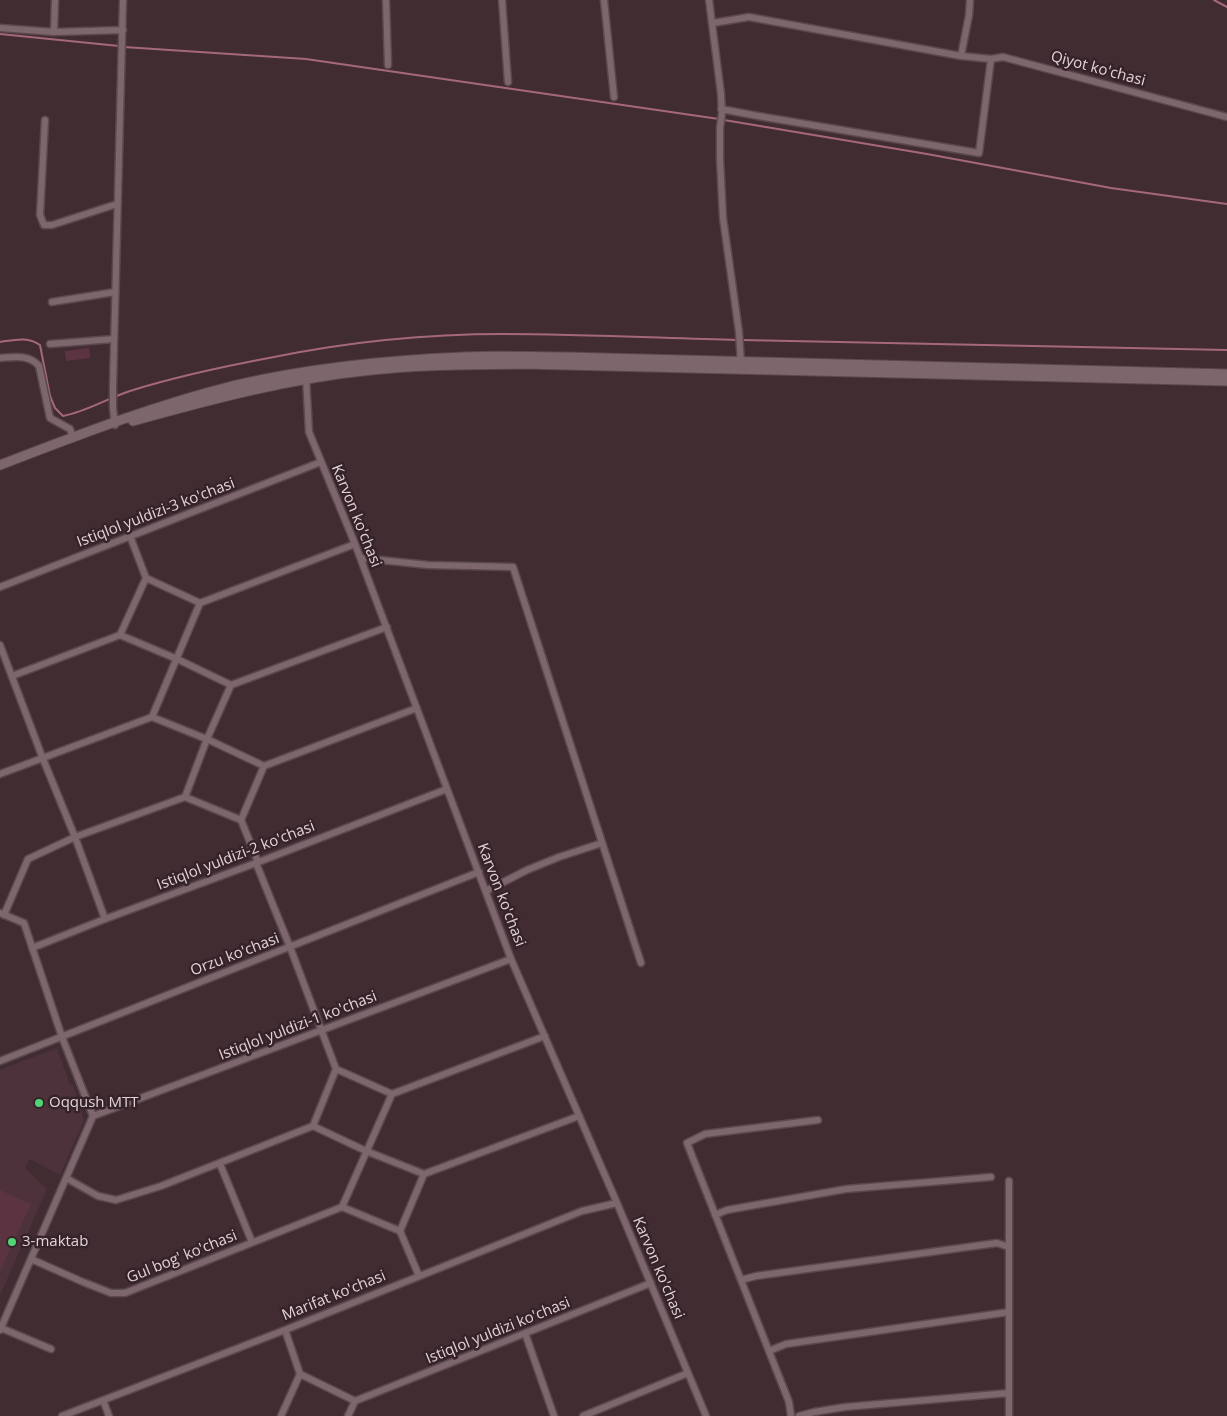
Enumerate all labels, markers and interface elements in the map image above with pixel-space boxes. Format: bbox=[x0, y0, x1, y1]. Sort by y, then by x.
street label: Qiyot ko'chasi bbox=[1049, 48, 1147, 90]
street label: Karvon ko'chasi bbox=[327, 462, 385, 570]
street label: Istiqlol yuldizi-3 ko'chasi bbox=[75, 475, 237, 551]
street label: Istiqlol yuldizi-2 ko'chasi bbox=[155, 818, 317, 894]
street label: Karvon ko'chasi bbox=[473, 841, 529, 949]
street label: Orzu ko'chasi bbox=[188, 930, 282, 980]
street label: Istiqlol yuldizi-1 ko'chasi bbox=[217, 988, 379, 1064]
place label: Oqqush MTT bbox=[49, 1094, 138, 1112]
marker: Oqqush MTT bbox=[33, 1097, 45, 1109]
street label: Karvon ko'chasi bbox=[628, 1214, 688, 1322]
street label: Gul bog' ko'chasi bbox=[124, 1227, 240, 1287]
place label: 3-maktab bbox=[22, 1233, 88, 1251]
marker: 3-maktab bbox=[6, 1236, 18, 1248]
street label: Marifat ko'chasi bbox=[280, 1267, 388, 1325]
street label: Istiqlol yuldizi ko'chasi bbox=[423, 1294, 573, 1368]

